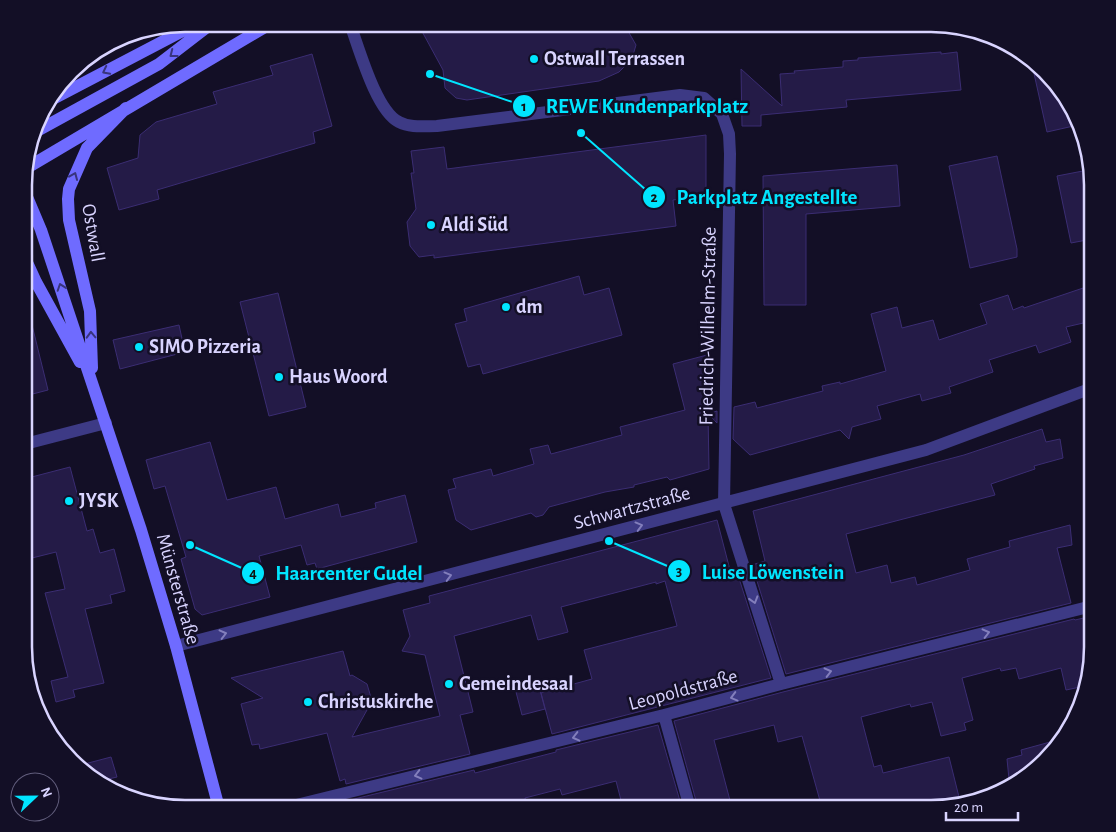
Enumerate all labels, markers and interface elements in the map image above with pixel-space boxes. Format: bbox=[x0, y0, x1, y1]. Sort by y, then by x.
one-way arrow bbox=[170, 48, 179, 56]
place label: Ostwall Terrassen bbox=[544, 49, 685, 69]
marker: Ostwall Terrassen bbox=[528, 53, 540, 65]
one-way arrow bbox=[103, 65, 112, 75]
callout: REWE Kundenparkplatz bbox=[511, 88, 759, 124]
text: REWE Kundenparkplatz bbox=[546, 96, 748, 117]
text: 1 bbox=[521, 99, 527, 114]
one-way arrow bbox=[69, 172, 79, 180]
callout: Parkplatz Angestellte bbox=[642, 179, 868, 215]
text: Parkplatz Angestellte bbox=[677, 187, 858, 208]
text: 2 bbox=[650, 190, 658, 205]
street label: Ostwall bbox=[78, 202, 108, 264]
place label: Aldi Süd bbox=[441, 215, 509, 235]
marker: Aldi Süd bbox=[425, 219, 437, 231]
street label: Friedrich-Wilhelm-Straße bbox=[696, 226, 720, 426]
one-way arrow bbox=[57, 284, 67, 292]
place label: dm bbox=[516, 297, 543, 317]
marker: dm bbox=[500, 301, 512, 313]
one-way arrow bbox=[86, 330, 96, 338]
place label: SIMO Pizzeria bbox=[149, 337, 261, 357]
marker: SIMO Pizzeria bbox=[133, 341, 145, 353]
place label: Haus Woord bbox=[289, 367, 388, 387]
marker: Haus Woord bbox=[273, 371, 285, 383]
street label: Schwartzstraße bbox=[572, 483, 692, 533]
place label: JYSK bbox=[79, 491, 119, 511]
marker: JYSK bbox=[63, 495, 75, 507]
one-way arrow bbox=[635, 521, 643, 532]
street label: Münsterstraße bbox=[153, 531, 203, 647]
callout: Luise Löwenstein bbox=[666, 553, 854, 589]
callout: Haarcenter Gudel bbox=[240, 555, 433, 591]
text: Luise Löwenstein bbox=[702, 562, 844, 583]
text: Haarcenter Gudel bbox=[275, 563, 423, 584]
text: 3 bbox=[676, 564, 682, 579]
text: 4 bbox=[249, 566, 257, 581]
one-way arrow bbox=[443, 571, 452, 582]
one-way arrow bbox=[749, 596, 759, 604]
one-way arrow bbox=[981, 628, 990, 639]
one-way arrow bbox=[218, 630, 226, 640]
street label: Leopoldstraße bbox=[626, 666, 740, 714]
one-way arrow bbox=[823, 667, 832, 678]
place label: Gemeindesaal bbox=[459, 674, 574, 694]
marker: Gemeindesaal bbox=[443, 678, 455, 690]
one-way arrow bbox=[729, 691, 738, 702]
place label: Christuskirche bbox=[318, 692, 434, 712]
marker: Christuskirche bbox=[302, 696, 314, 708]
one-way arrow bbox=[572, 731, 581, 742]
one-way arrow bbox=[414, 769, 423, 780]
north arrow bbox=[10, 772, 60, 822]
text: N bbox=[38, 785, 54, 800]
scale bar bbox=[946, 790, 1018, 822]
text: 20 m bbox=[954, 800, 983, 815]

